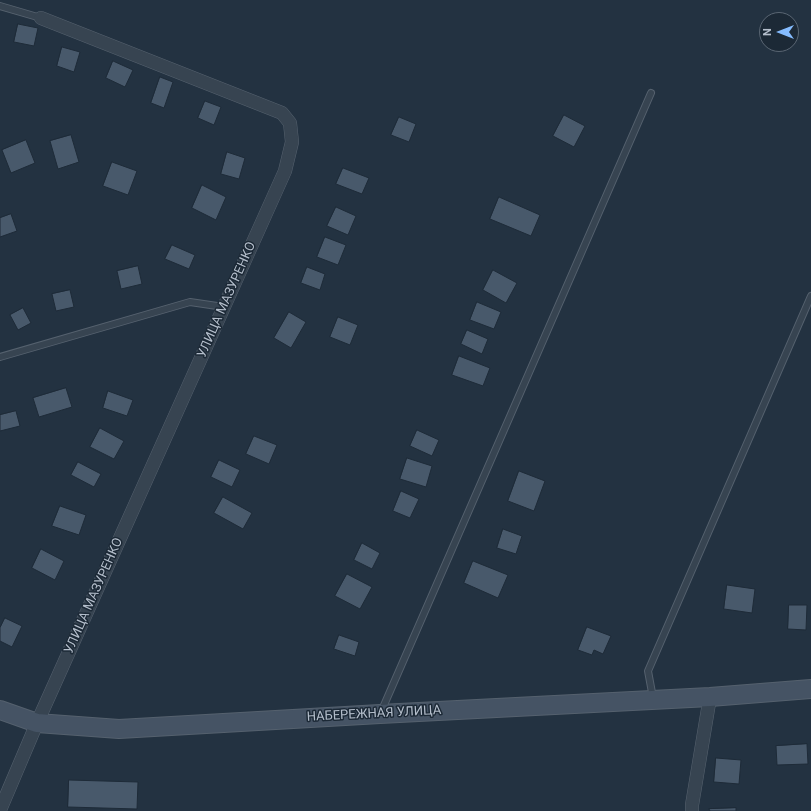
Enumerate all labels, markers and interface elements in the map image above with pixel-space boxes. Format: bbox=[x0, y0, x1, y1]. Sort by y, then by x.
north arrow bbox=[759, 12, 799, 52]
text: N bbox=[761, 28, 774, 36]
street label: УЛИЦА МАЗУРЕНКО bbox=[194, 240, 260, 360]
street label: УЛИЦА МАЗУРЕНКО bbox=[61, 536, 127, 656]
street label: НАБЕРЕЖНАЯ УЛИЦА bbox=[306, 703, 442, 725]

